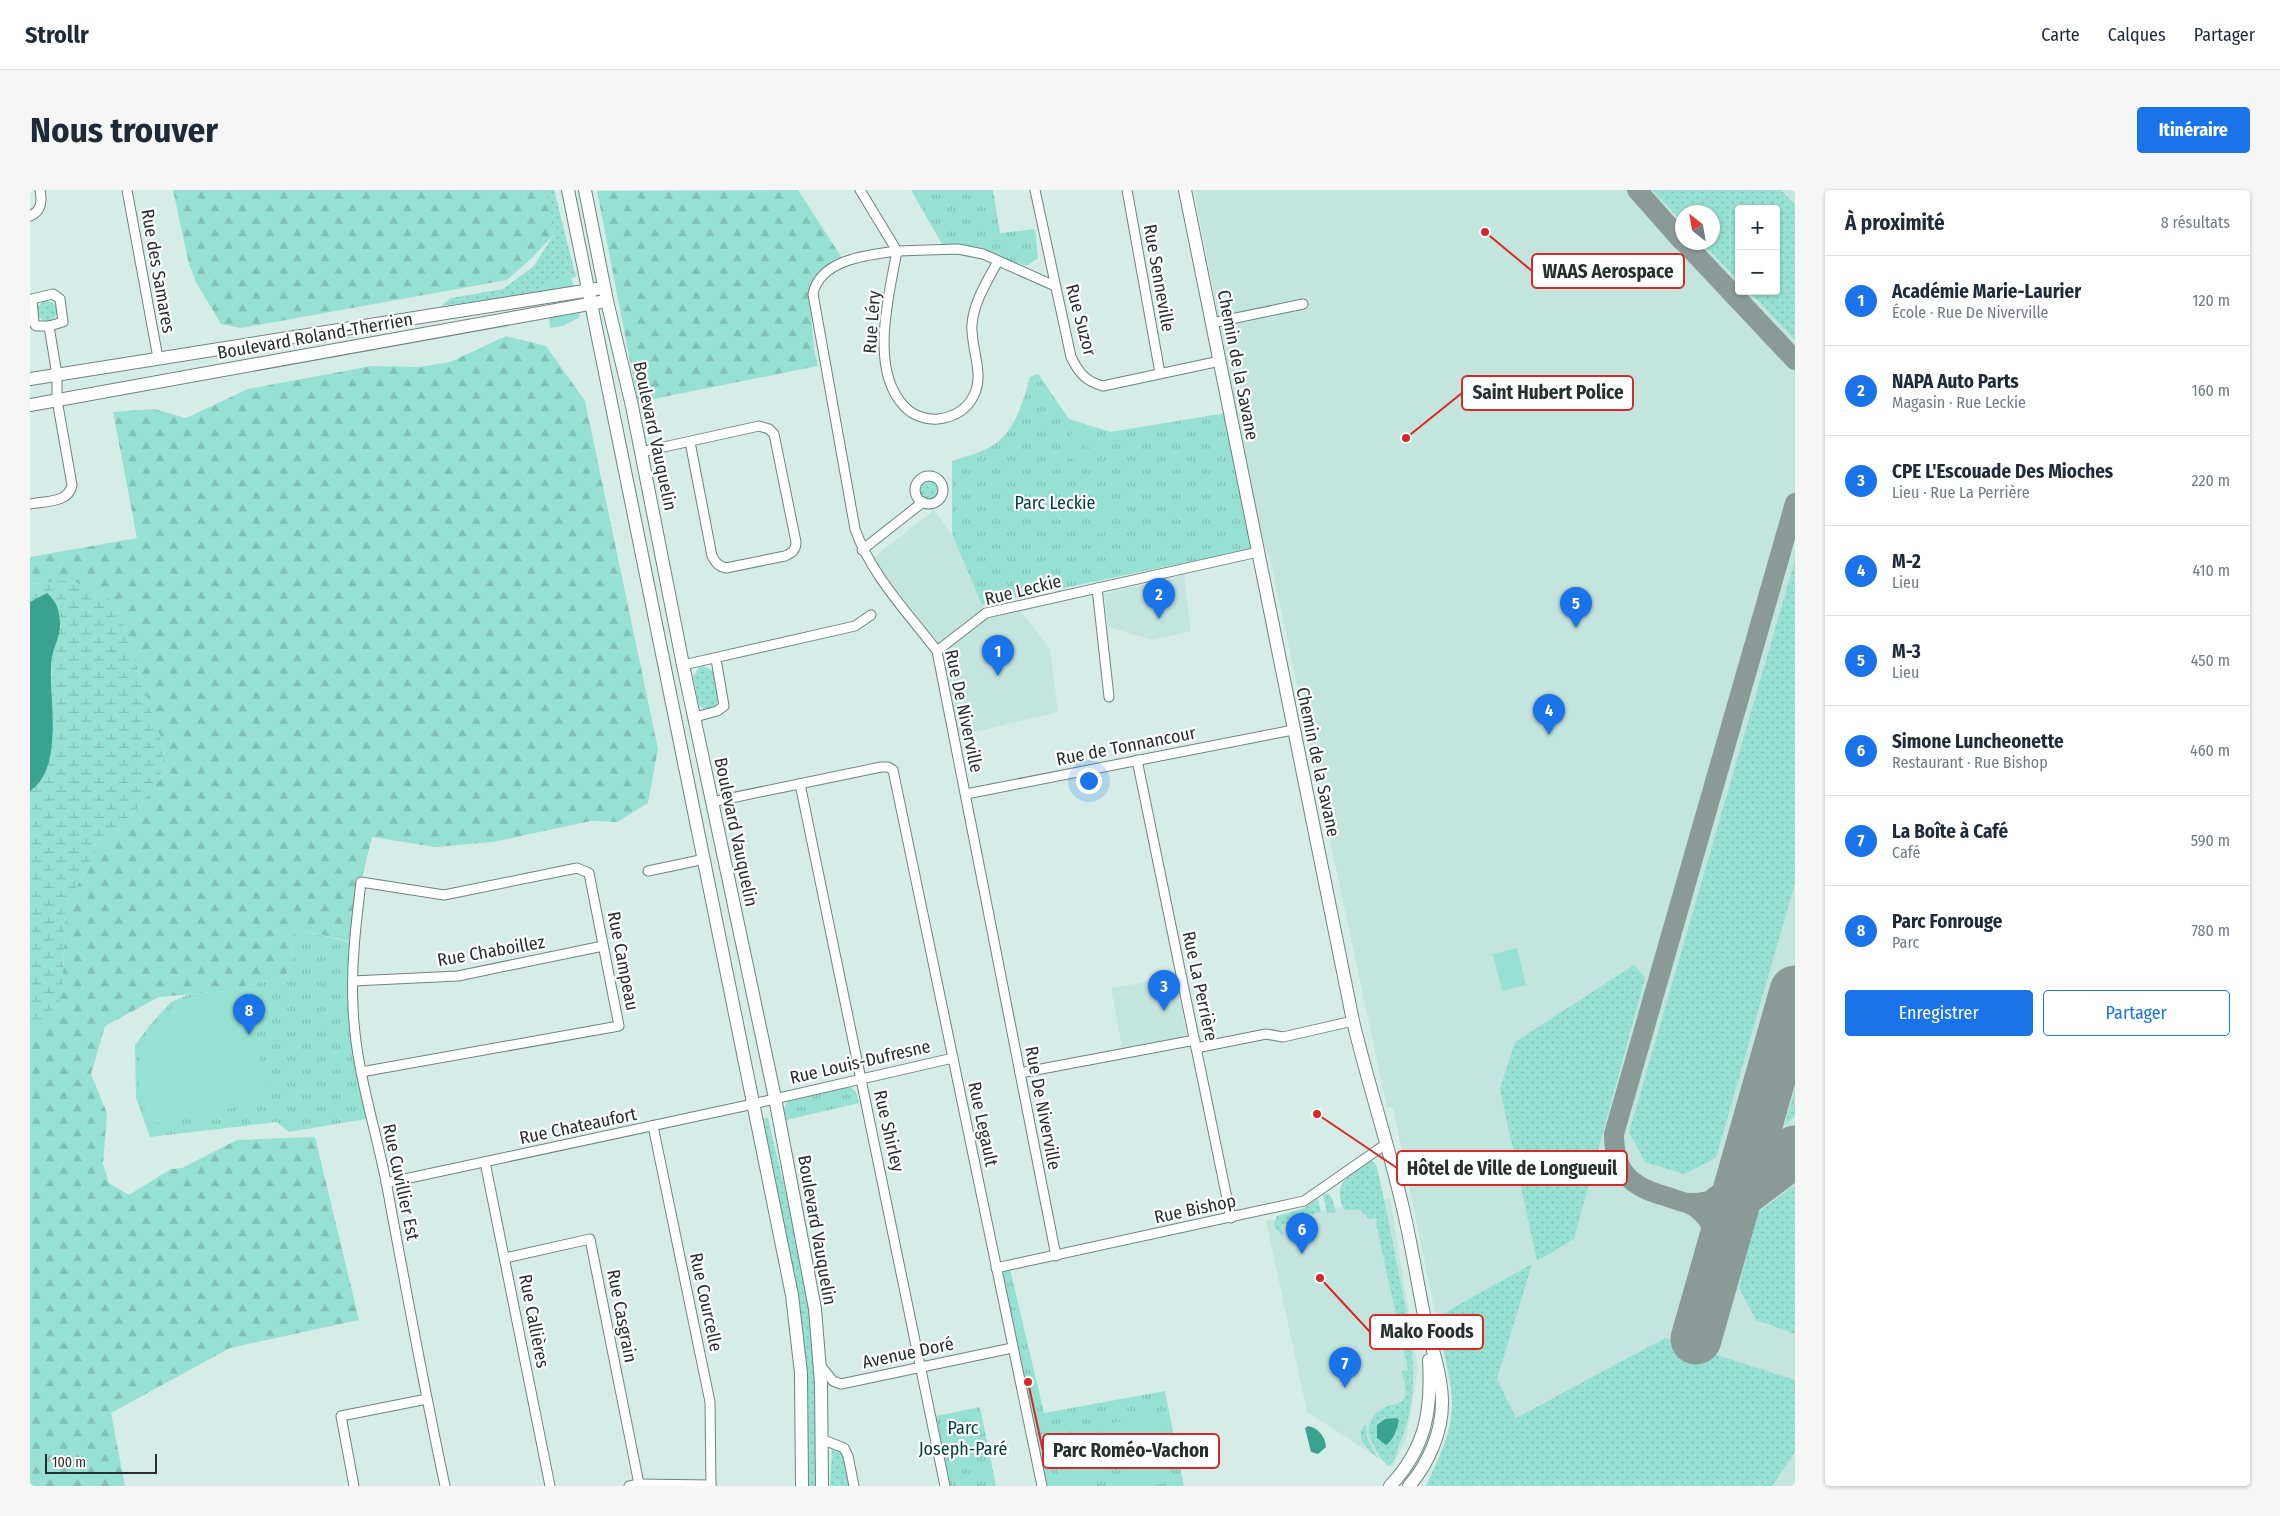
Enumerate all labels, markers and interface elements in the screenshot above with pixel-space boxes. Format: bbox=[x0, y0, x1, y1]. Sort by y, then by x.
text: Strollr bbox=[25, 21, 89, 49]
text: Carte bbox=[2041, 24, 2080, 46]
text: Calques bbox=[2108, 24, 2166, 46]
text: Partager bbox=[2194, 24, 2255, 46]
button: Itinéraire bbox=[2137, 107, 2250, 153]
text: Nous trouver bbox=[30, 109, 218, 151]
north arrow bbox=[1675, 205, 1720, 250]
map controls bbox=[1735, 205, 1780, 295]
button: + bbox=[1735, 205, 1780, 250]
street label: Rue des Samares bbox=[136, 207, 180, 335]
text: À proximité bbox=[1845, 210, 1945, 236]
text: 8 résultats bbox=[2161, 213, 2230, 232]
street label: Rue Senneville bbox=[1139, 223, 1179, 334]
button: − bbox=[1735, 250, 1780, 295]
callout: WAAS Aerospace bbox=[1532, 254, 1684, 288]
text: WAAS Aerospace bbox=[1542, 260, 1674, 283]
text: Académie Marie-Laurier bbox=[1892, 280, 2081, 303]
street label: Rue Suzor bbox=[1061, 282, 1101, 359]
street label: Chemin de la Savane bbox=[1213, 288, 1263, 442]
street label: Rue Léry bbox=[859, 290, 885, 354]
text: 1 bbox=[1858, 291, 1864, 310]
text: 120 m bbox=[2192, 291, 2230, 310]
text: École · Rue De Niverville bbox=[1892, 303, 2049, 322]
street label: Boulevard Roland-Therrien bbox=[216, 308, 414, 364]
street label: Boulevard Vauquelin bbox=[628, 359, 682, 513]
text: NAPA Auto Parts bbox=[1892, 370, 2019, 393]
callout: Saint Hubert Police bbox=[1462, 376, 1633, 410]
text: Saint Hubert Police bbox=[1472, 381, 1624, 404]
text: 2 bbox=[1857, 381, 1865, 400]
text: 160 m bbox=[2191, 381, 2230, 400]
text: Magasin · Rue Leckie bbox=[1892, 393, 2026, 412]
text: CPE L'Escouade Des Mioches bbox=[1892, 460, 2113, 483]
text: 3 bbox=[1857, 471, 1865, 490]
text: 220 m bbox=[2191, 471, 2230, 490]
text: Lieu · Rue La Perrière bbox=[1892, 483, 2030, 502]
park label: Parc Leckie bbox=[1015, 492, 1096, 514]
text: M-2 bbox=[1892, 550, 1921, 573]
text: 4 bbox=[1857, 561, 1865, 580]
text: 410 m bbox=[2192, 561, 2230, 580]
street label: Rue Leckie bbox=[982, 570, 1064, 610]
text: Lieu bbox=[1892, 573, 1919, 592]
pin: 2 bbox=[1143, 578, 1175, 619]
pin: 5 bbox=[1560, 587, 1592, 628]
pin: 1 bbox=[982, 635, 1014, 676]
text: M-3 bbox=[1892, 640, 1921, 663]
street label: Rue De Niverville bbox=[940, 647, 988, 775]
text: 5 bbox=[1857, 651, 1865, 670]
text: 450 m bbox=[2191, 651, 2230, 670]
text: Lieu bbox=[1892, 663, 1919, 682]
street label: Chemin de la Savane bbox=[1291, 685, 1345, 839]
pin: 4 bbox=[1533, 694, 1565, 735]
street label: Rue de Tonnancour bbox=[1054, 722, 1198, 770]
text: Simone Luncheonette bbox=[1892, 730, 2064, 753]
text: 6 bbox=[1857, 741, 1865, 760]
text: 460 m bbox=[2190, 741, 2230, 760]
text: Restaurant · Rue Bishop bbox=[1892, 753, 2048, 772]
street label: Boulevard Vauquelin bbox=[709, 755, 763, 909]
your location bbox=[1076, 768, 1102, 794]
text: La Boîte à Café bbox=[1892, 820, 2008, 843]
text: 7 bbox=[1858, 831, 1864, 850]
text: 590 m bbox=[2191, 831, 2230, 850]
text: Café bbox=[1892, 843, 1920, 862]
street label: Rue Campeau bbox=[603, 910, 643, 1012]
text: Parc Fonrouge bbox=[1892, 910, 2002, 933]
text: 8 bbox=[1857, 921, 1865, 940]
text: 780 m bbox=[2191, 921, 2230, 940]
street label: Rue La Perrière bbox=[1178, 929, 1222, 1043]
street label: Rue Chaboillez bbox=[436, 931, 546, 971]
text: Parc bbox=[1892, 933, 1919, 952]
pin: 3 bbox=[1148, 970, 1180, 1011]
button: Enregistrer bbox=[1845, 990, 2033, 1036]
button: Partager bbox=[2043, 990, 2230, 1036]
pin: 8 bbox=[233, 994, 265, 1035]
street label: Rue Louis-Dufresne bbox=[788, 1035, 933, 1089]
street label: Rue De Niverville bbox=[1020, 1044, 1066, 1172]
street label: Rue Legault bbox=[963, 1080, 1003, 1168]
street label: Rue Shirley bbox=[869, 1088, 909, 1174]
street label: Rue Chateaufort bbox=[517, 1103, 639, 1149]
street label: Rue Cuvillier Est bbox=[378, 1122, 424, 1242]
callout: Hôtel de Ville de Longueuil bbox=[1397, 1151, 1627, 1185]
street label: Boulevard Vauquelin bbox=[793, 1153, 841, 1307]
text: Hôtel de Ville de Longueuil bbox=[1407, 1157, 1618, 1180]
street label: Rue Bishop bbox=[1152, 1190, 1238, 1228]
pin: 6 bbox=[1286, 1213, 1318, 1254]
street label: Rue Courcelle bbox=[685, 1251, 727, 1353]
street label: Rue Casgrain bbox=[602, 1267, 642, 1365]
street label: Rue Callières bbox=[514, 1272, 554, 1370]
callout: Mako Foods bbox=[1370, 1315, 1483, 1349]
text: Mako Foods bbox=[1380, 1320, 1474, 1343]
street label: Avenue Doré bbox=[860, 1333, 956, 1373]
pin: 7 bbox=[1329, 1347, 1361, 1388]
park label: Parc Joseph-Paré bbox=[919, 1417, 1007, 1460]
callout: Parc Roméo-Vachon bbox=[1043, 1434, 1219, 1468]
text: Parc Roméo-Vachon bbox=[1053, 1439, 1209, 1462]
scale bar bbox=[45, 1451, 158, 1474]
text: 100 m bbox=[52, 1454, 86, 1471]

